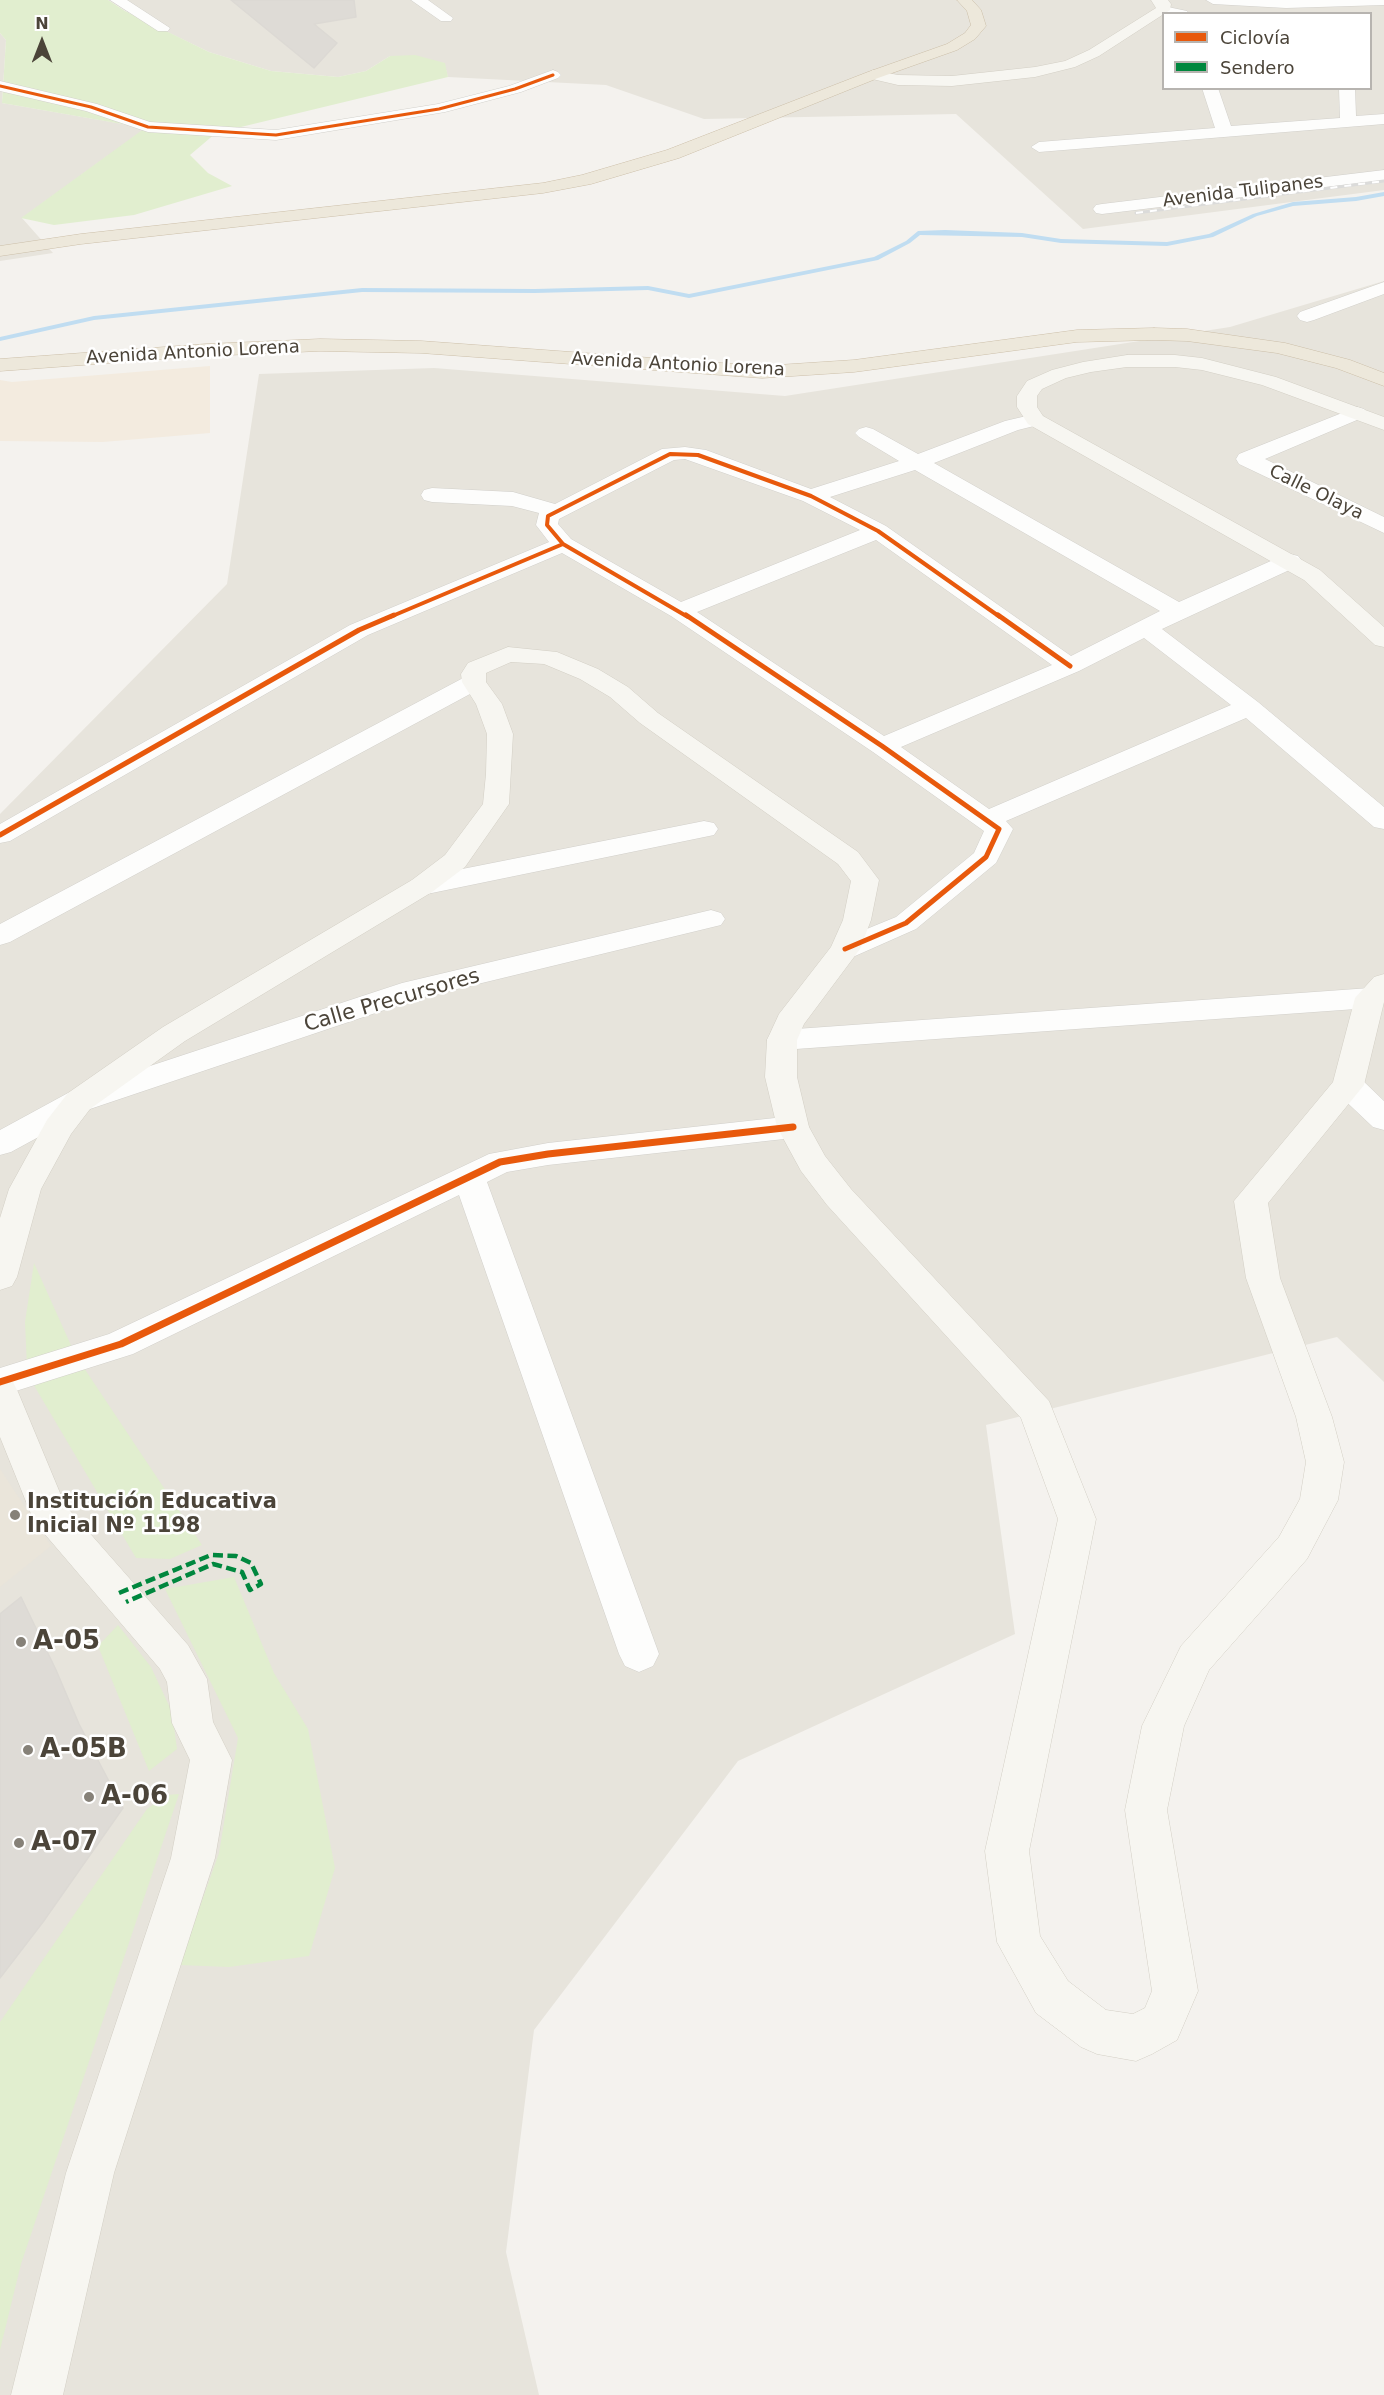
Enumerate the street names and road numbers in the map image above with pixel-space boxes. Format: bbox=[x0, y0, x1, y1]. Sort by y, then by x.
street label: Avenida Tulipanes bbox=[1162, 171, 1324, 213]
street label: Avenida Antonio Lorena bbox=[86, 337, 300, 369]
street label: Avenida Antonio Lorena bbox=[571, 349, 785, 381]
street label: Calle Olaya bbox=[1265, 461, 1367, 525]
street label: Calle Precursores bbox=[301, 964, 483, 1038]

